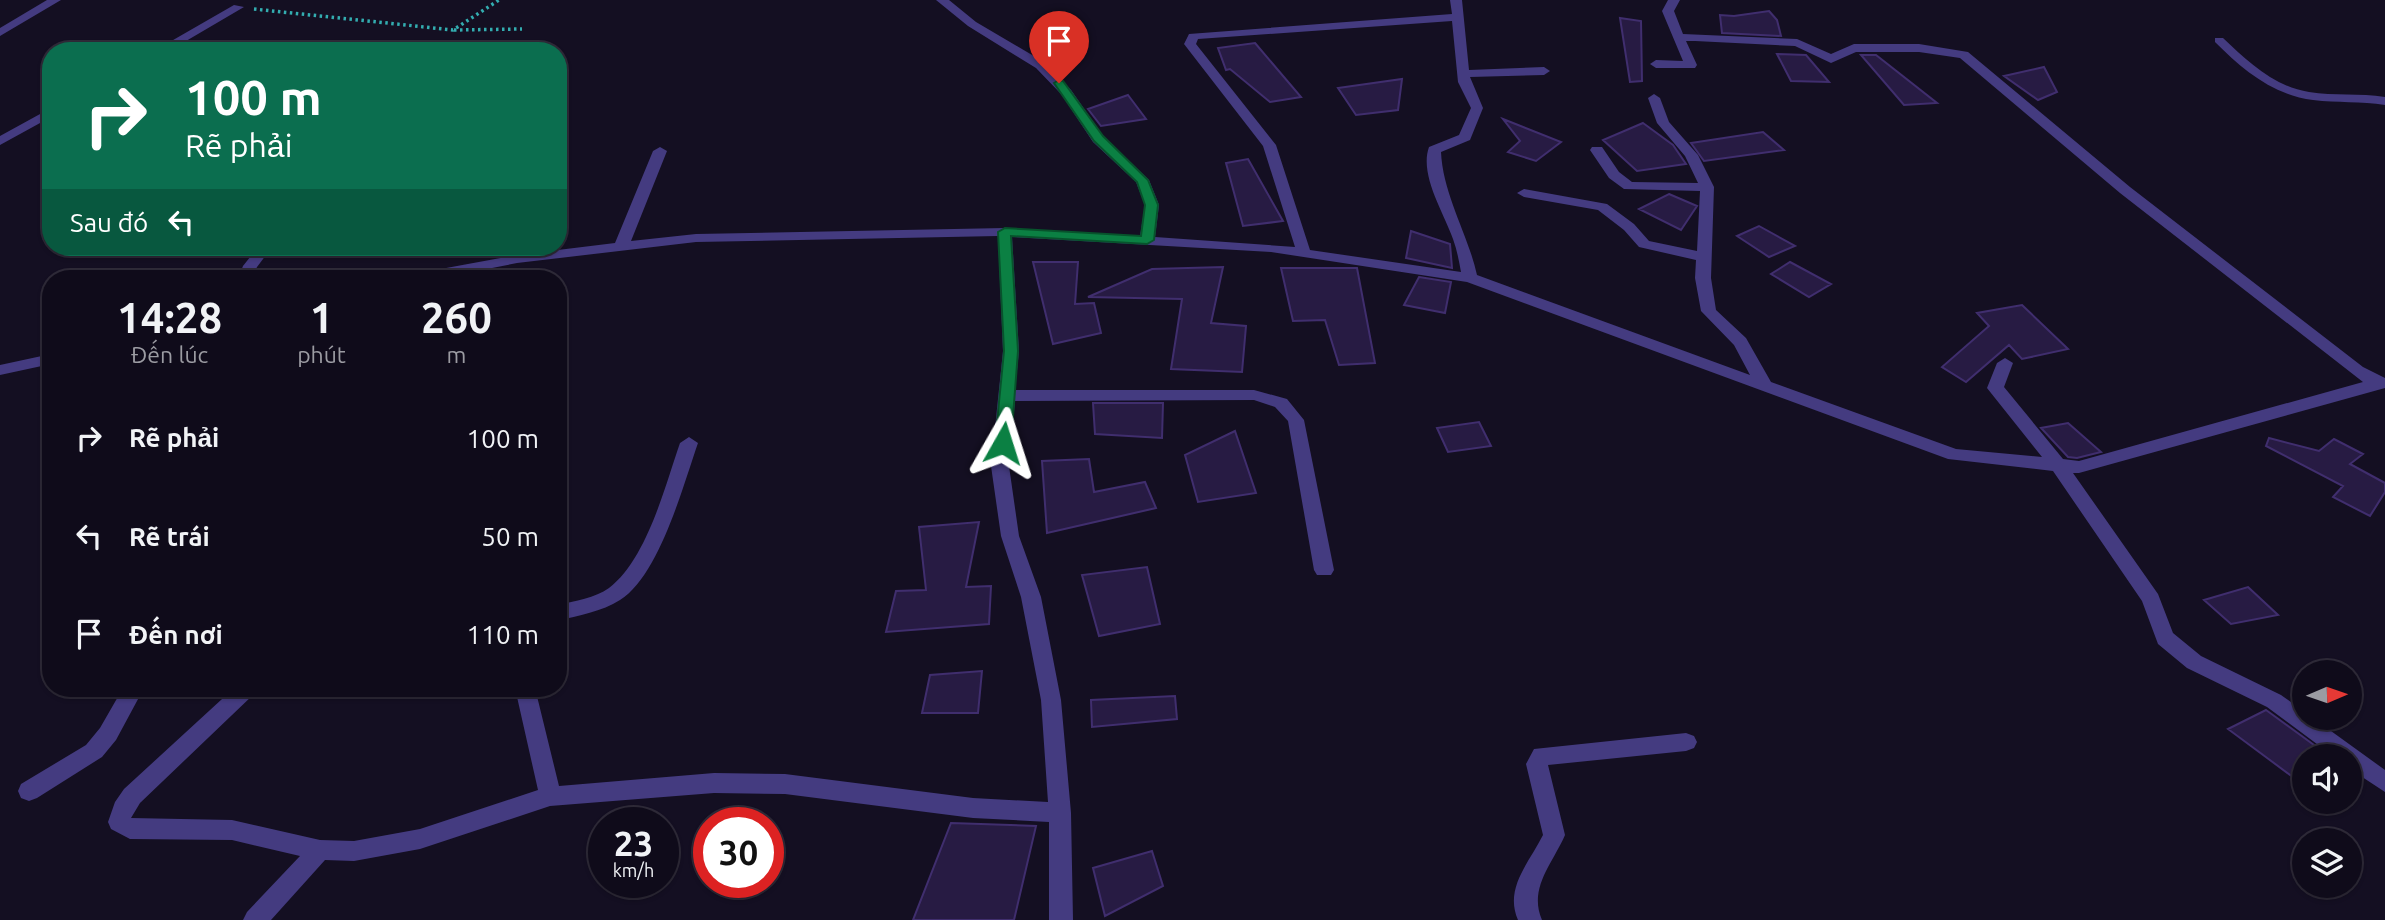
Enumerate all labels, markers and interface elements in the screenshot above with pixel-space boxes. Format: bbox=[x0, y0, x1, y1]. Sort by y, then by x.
pin bbox=[1029, 11, 1089, 83]
icon: arrive bbox=[1040, 22, 1078, 60]
text: 100 m bbox=[185, 69, 322, 124]
icon: right bbox=[70, 70, 161, 161]
text: Rẽ phải bbox=[185, 127, 292, 163]
icon: left bbox=[162, 203, 200, 241]
text: Sau đó bbox=[70, 208, 148, 237]
text: 14:28 bbox=[117, 294, 222, 341]
text: 1 bbox=[310, 294, 333, 341]
text: 260 bbox=[421, 294, 492, 341]
text: Đến lúc bbox=[131, 342, 208, 367]
text: phút bbox=[297, 342, 346, 367]
text: m bbox=[447, 342, 466, 367]
position arrow bbox=[966, 406, 1040, 480]
icon: right bbox=[70, 419, 108, 457]
text: Rẽ phải bbox=[129, 423, 219, 452]
text: 100 m bbox=[467, 424, 539, 453]
icon: left bbox=[70, 517, 108, 555]
text: Rẽ trái bbox=[129, 522, 210, 551]
text: 50 m bbox=[481, 522, 539, 551]
icon: arrive bbox=[70, 615, 108, 653]
text: Đến nơi bbox=[129, 620, 223, 649]
text: 110 m bbox=[467, 620, 539, 649]
north arrow bbox=[2292, 660, 2362, 730]
map controls bbox=[2292, 660, 2362, 898]
button: sound bbox=[2292, 744, 2362, 814]
speed limit sign: 30 bbox=[693, 807, 784, 898]
text: 23 bbox=[614, 823, 653, 863]
button: layers bbox=[2292, 828, 2362, 898]
text: km/h bbox=[613, 860, 654, 880]

